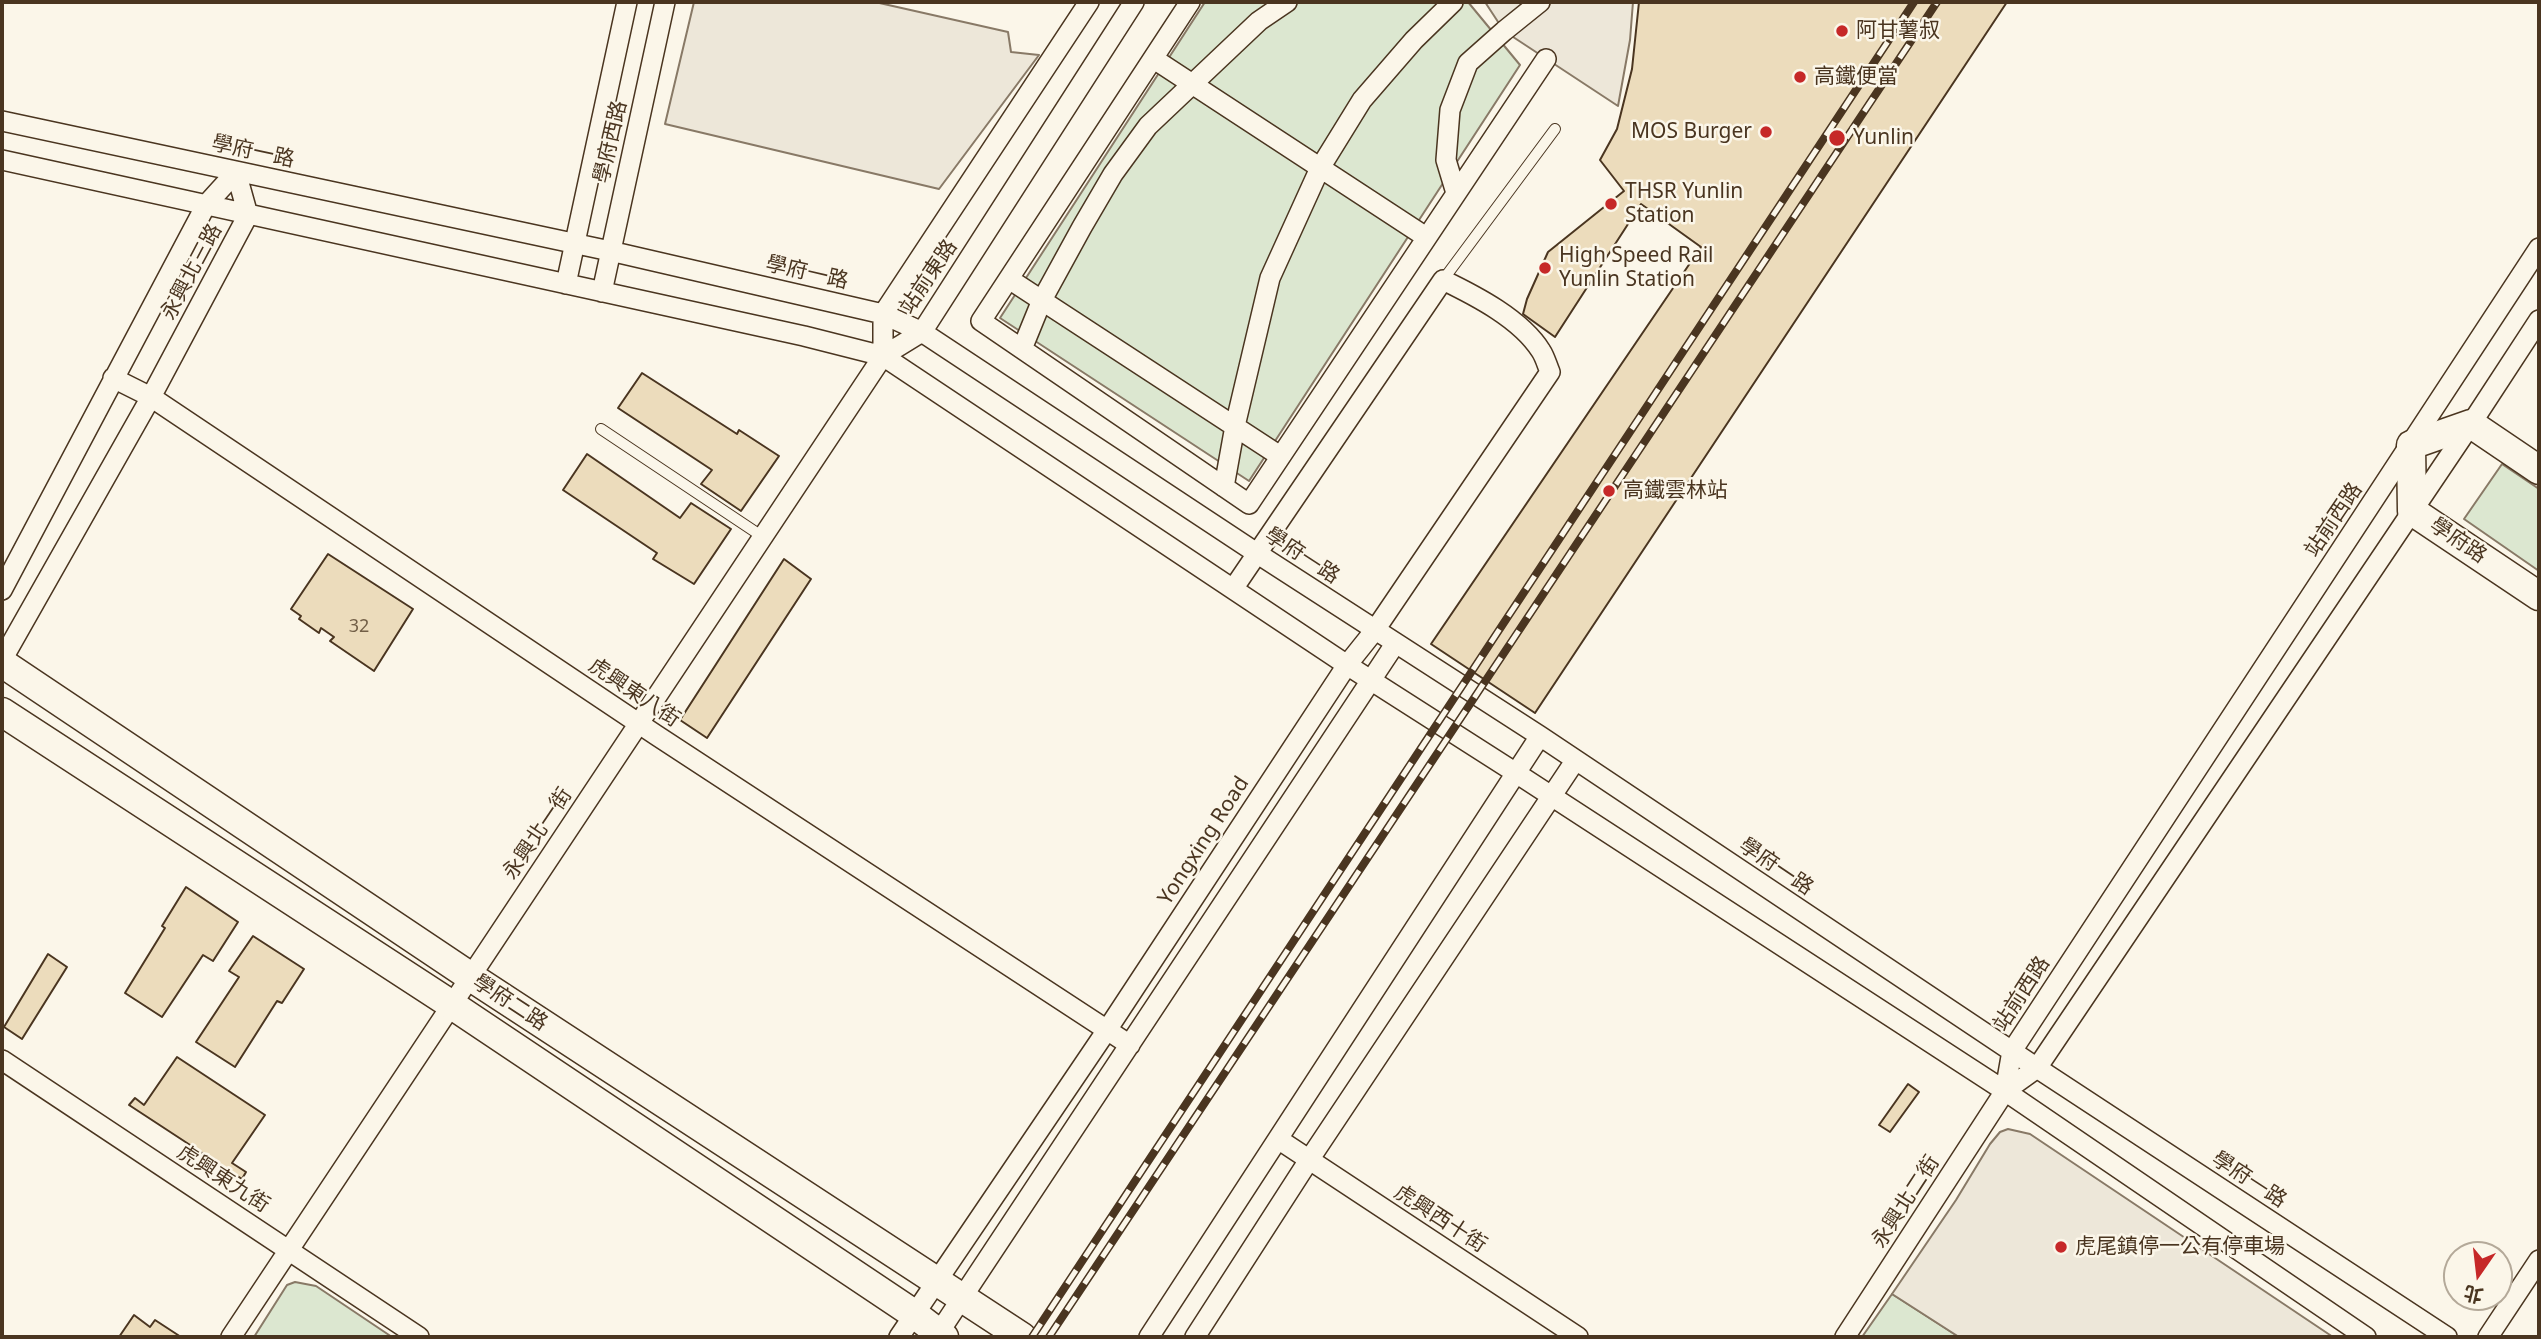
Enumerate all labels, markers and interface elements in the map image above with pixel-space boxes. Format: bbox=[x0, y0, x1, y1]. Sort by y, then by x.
place label: 阿甘薯叔 bbox=[1856, 18, 1940, 44]
marker: 阿甘薯叔 bbox=[1834, 23, 1850, 39]
place label: 高鐵便當 bbox=[1814, 64, 1898, 90]
marker: 高鐵便當 bbox=[1792, 69, 1808, 85]
street label: 學府西路 bbox=[589, 98, 633, 186]
place label: MOS Burger bbox=[1631, 119, 1752, 145]
marker: MOS Burger bbox=[1758, 124, 1774, 140]
place label: Yunlin bbox=[1853, 125, 1914, 151]
marker: Yunlin bbox=[1827, 128, 1847, 148]
street label: 學府一路 bbox=[209, 131, 297, 173]
place label: THSR Yunlin Station bbox=[1625, 179, 1743, 229]
marker: THSR Yunlin Station bbox=[1603, 196, 1619, 212]
street label: 永興北三路 bbox=[156, 220, 228, 324]
street label: 站前東路 bbox=[895, 235, 963, 319]
place label: High Speed Rail Yunlin Station bbox=[1559, 243, 1714, 293]
street label: 學府一路 bbox=[763, 251, 851, 295]
marker: High Speed Rail Yunlin Station bbox=[1537, 260, 1553, 276]
place label: 高鐵雲林站 bbox=[1623, 478, 1728, 504]
street label: 站前西路 bbox=[2300, 478, 2368, 562]
marker: 高鐵雲林站 bbox=[1601, 483, 1617, 499]
street label: 學府路 bbox=[2425, 513, 2491, 569]
street label: 學府一路 bbox=[1260, 523, 1344, 589]
house number: 32 bbox=[349, 616, 369, 638]
street label: 虎興東八街 bbox=[583, 653, 685, 733]
street label: Yongxing Road bbox=[1153, 772, 1255, 910]
street label: 永興北一街 bbox=[498, 783, 578, 885]
street label: 學府一路 bbox=[1734, 833, 1818, 901]
street label: 站前西路 bbox=[1989, 952, 2055, 1036]
street label: 學府二路 bbox=[468, 970, 552, 1036]
street label: 虎興東九街 bbox=[172, 1140, 274, 1218]
street label: 學府一路 bbox=[2207, 1147, 2291, 1213]
street label: 永興北二街 bbox=[1867, 1151, 1945, 1253]
street label: 虎興西十街 bbox=[1389, 1180, 1491, 1258]
place label: 虎尾鎮停一公有停車場 bbox=[2075, 1234, 2285, 1260]
marker: 虎尾鎮停一公有停車場 bbox=[2053, 1239, 2069, 1255]
north arrow bbox=[2443, 1241, 2513, 1311]
text: 北 bbox=[2461, 1280, 2486, 1309]

